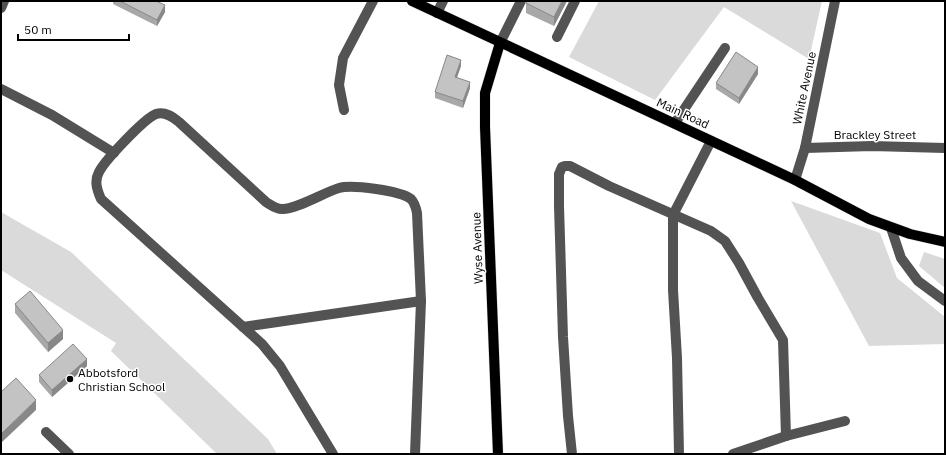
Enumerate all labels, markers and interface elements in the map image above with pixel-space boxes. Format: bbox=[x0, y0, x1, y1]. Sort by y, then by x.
scale bar bbox=[18, 16, 129, 42]
text: 50 m bbox=[24, 22, 52, 37]
street label: White Avenue bbox=[789, 50, 819, 126]
street label: Main Road bbox=[654, 94, 712, 132]
street label: Brackley Street bbox=[834, 127, 916, 142]
street label: Wyse Avenue bbox=[468, 211, 486, 284]
place label: Abbotsford Christian School bbox=[78, 365, 165, 394]
marker: Abbotsford Christian School bbox=[65, 374, 75, 384]

